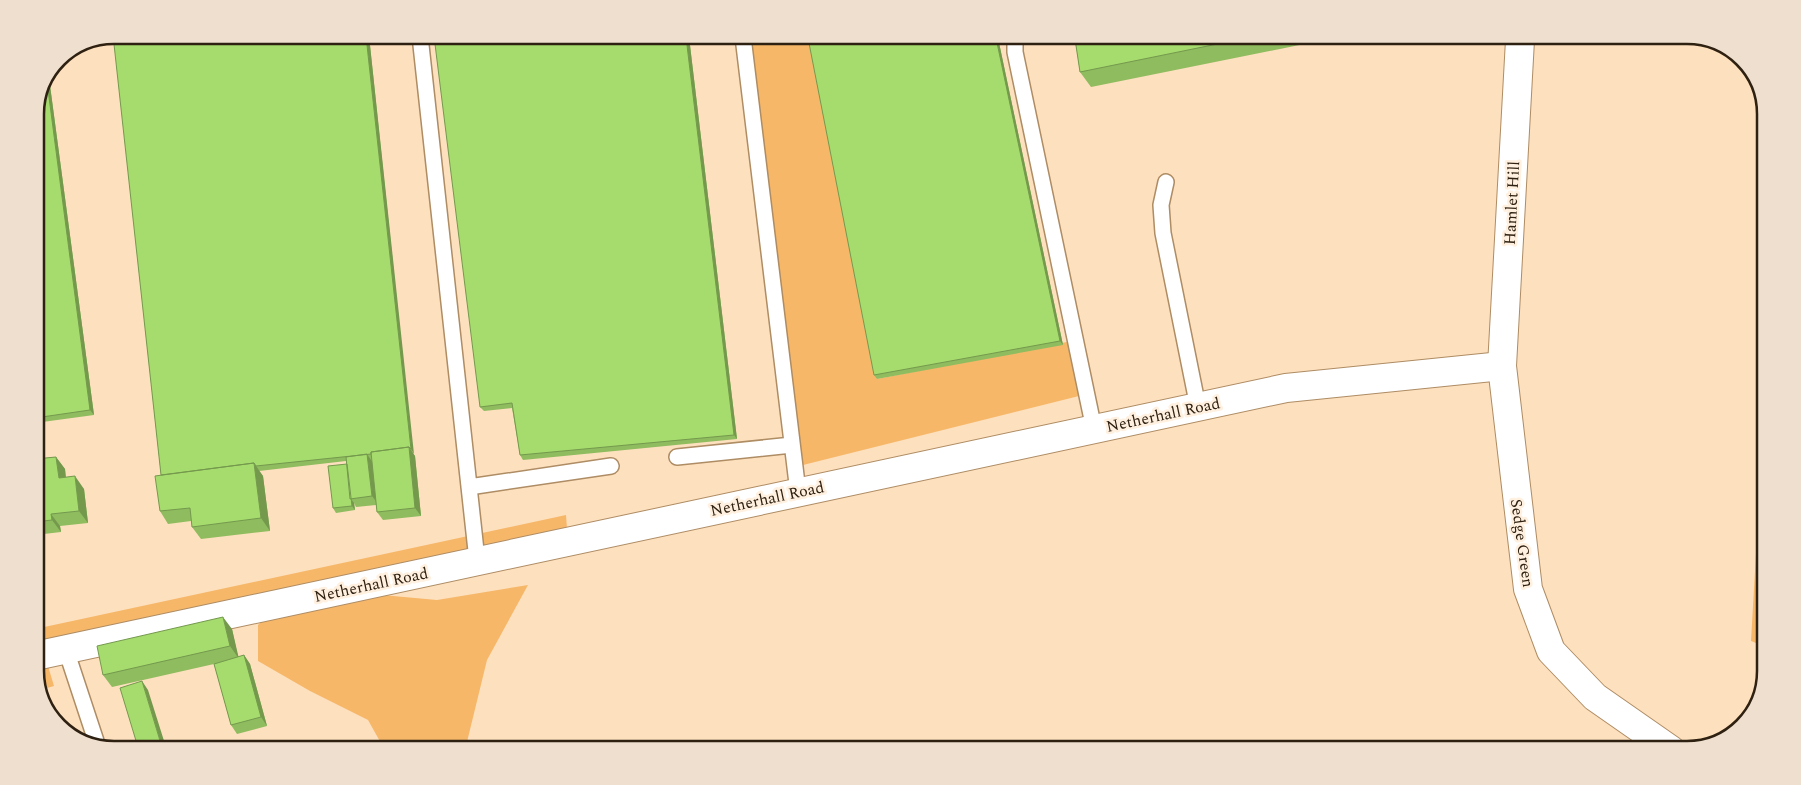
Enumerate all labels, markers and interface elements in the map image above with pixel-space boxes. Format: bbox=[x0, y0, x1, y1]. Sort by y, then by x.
street label: Hamlet Hill bbox=[1498, 160, 1526, 246]
street label: Netherhall Road bbox=[1104, 391, 1223, 439]
street label: Netherhall Road bbox=[708, 475, 827, 523]
street label: Sedge Green bbox=[1504, 497, 1540, 589]
street label: Netherhall Road bbox=[312, 561, 431, 609]

